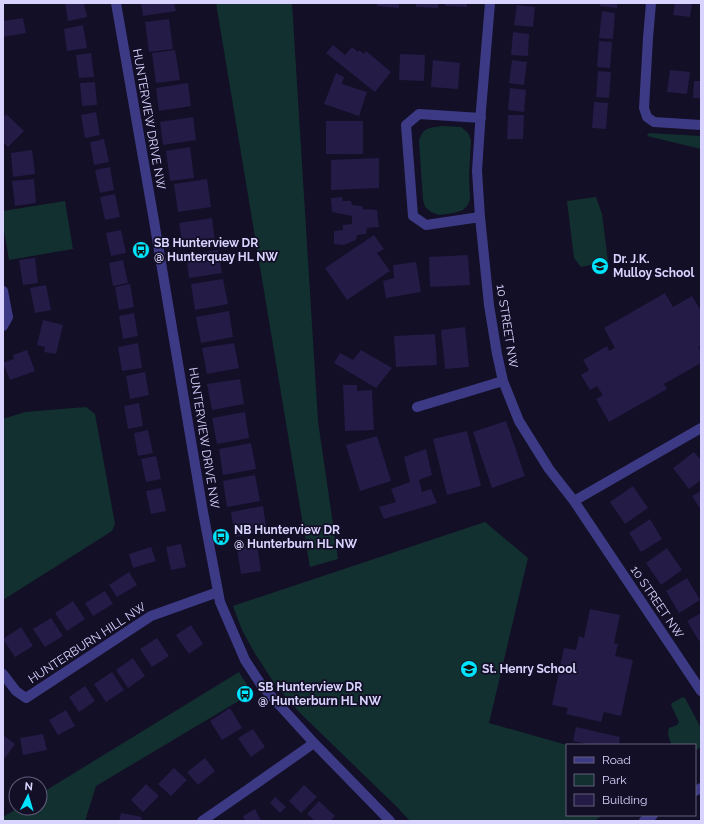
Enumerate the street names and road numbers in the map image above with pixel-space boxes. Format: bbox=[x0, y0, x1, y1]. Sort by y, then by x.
street label: HUNTERVIEW DRIVE NW bbox=[130, 47, 168, 191]
street label: 10 STREET NW bbox=[493, 283, 521, 369]
street label: HUNTERVIEW DRIVE NW bbox=[186, 366, 222, 510]
street label: 10 STREET NW bbox=[628, 563, 687, 641]
street label: HUNTERBURN HILL NW bbox=[26, 600, 149, 686]

